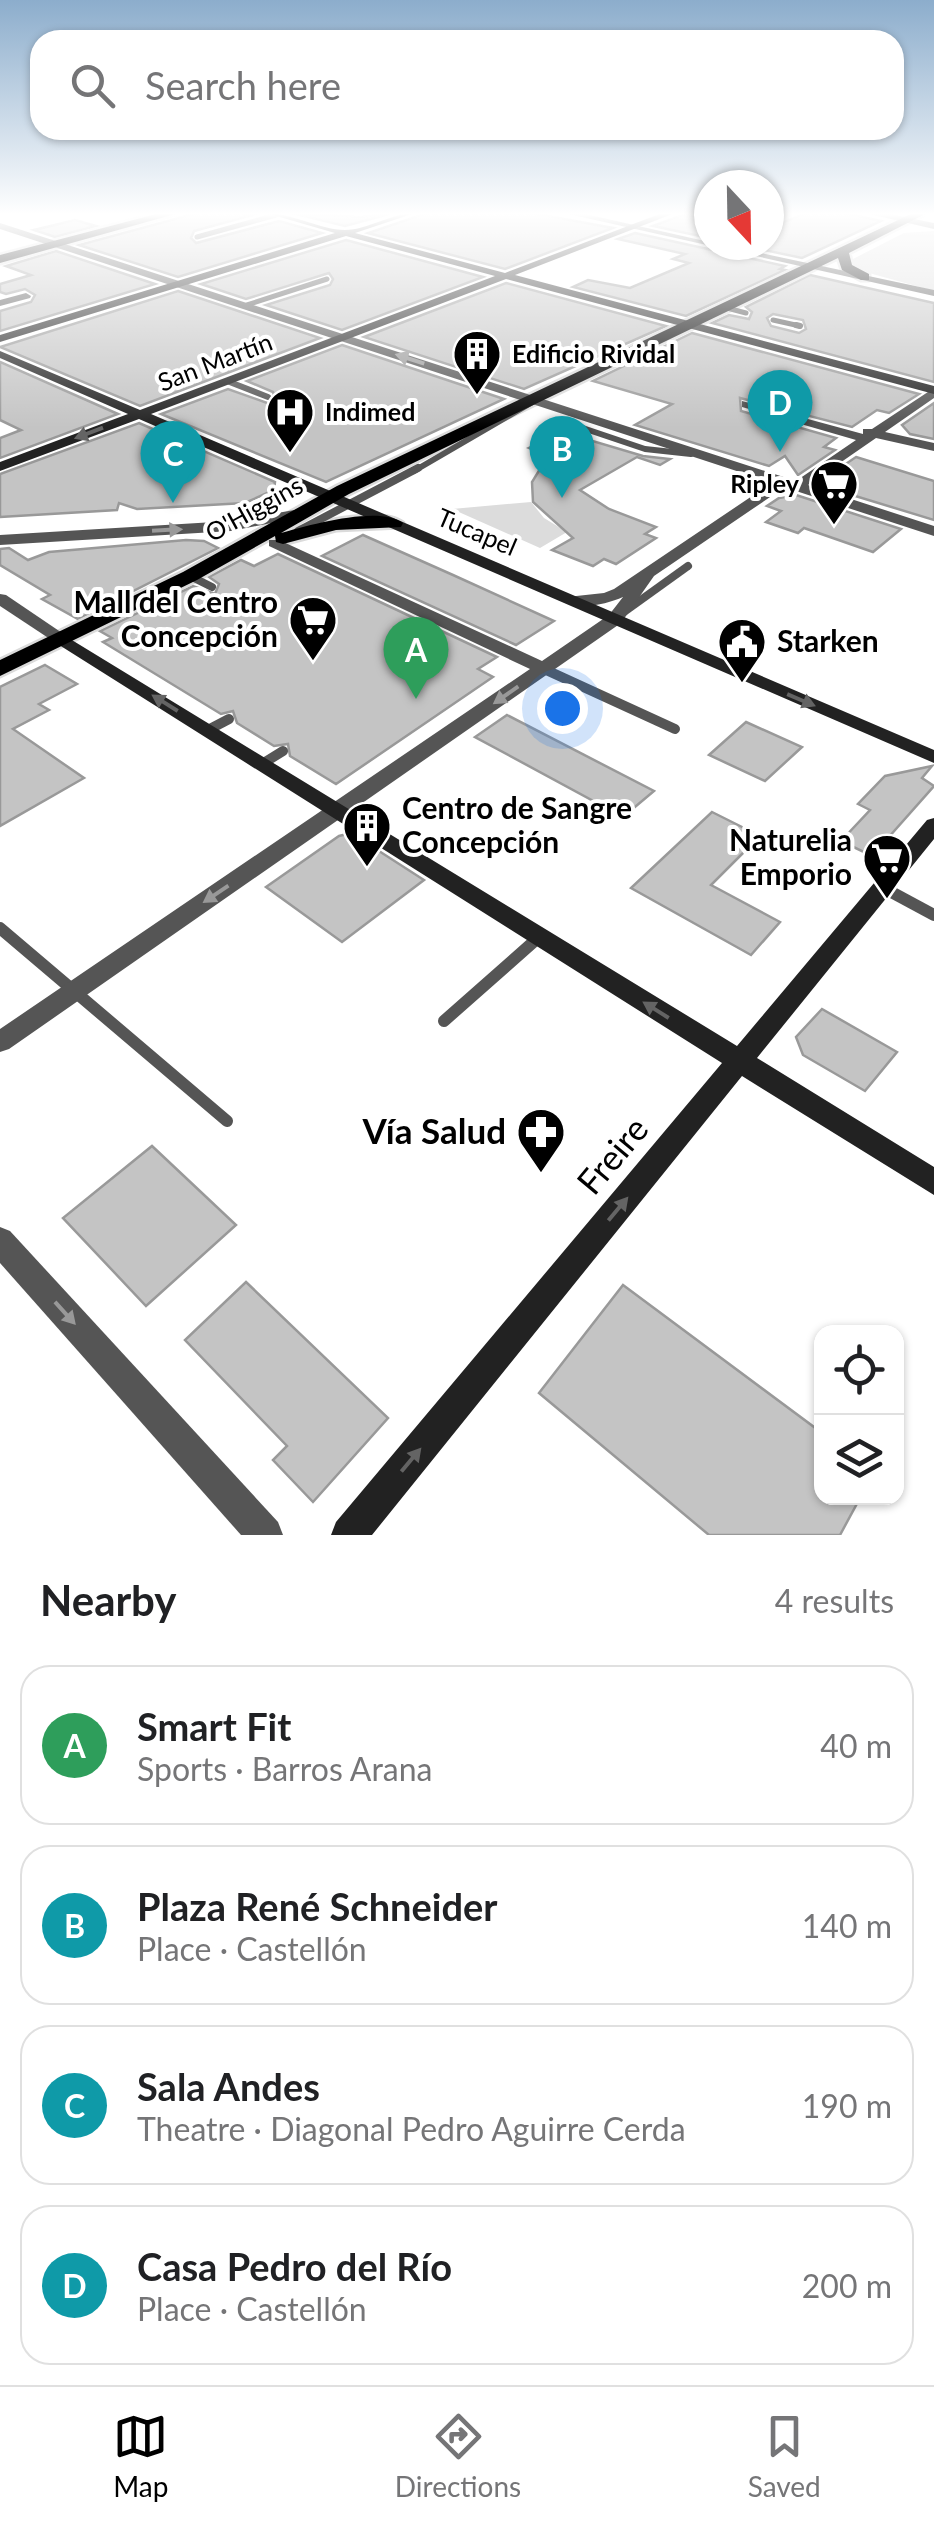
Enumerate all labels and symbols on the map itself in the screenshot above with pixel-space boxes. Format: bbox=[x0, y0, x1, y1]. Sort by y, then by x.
north arrow bbox=[694, 170, 784, 260]
street label: San Martín bbox=[153, 326, 276, 397]
building icon: Edificio Rividal bbox=[451, 328, 503, 396]
place label: Edificio Rividal bbox=[512, 338, 675, 368]
one-way arrow bbox=[395, 351, 425, 366]
pin: D bbox=[748, 370, 812, 452]
hospital icon: Indimed bbox=[264, 386, 316, 454]
place label: Indimed bbox=[325, 396, 415, 426]
pin: B bbox=[530, 416, 594, 498]
pin: C bbox=[140, 420, 206, 503]
one-way arrow bbox=[74, 426, 104, 442]
supermarket icon: Ripley bbox=[808, 458, 860, 526]
place label: Ripley bbox=[730, 468, 800, 498]
street label: O'Higgins bbox=[200, 469, 307, 547]
street label: Tucapel bbox=[433, 501, 522, 561]
one-way arrow bbox=[152, 522, 184, 538]
place label: Mall del Centro Concepción bbox=[73, 583, 278, 653]
supermarket icon: Mall del Centro Concepción bbox=[287, 594, 339, 662]
pin: A bbox=[384, 616, 448, 699]
public building icon: Starken bbox=[716, 616, 768, 684]
place label: Starken bbox=[777, 622, 879, 658]
your location bbox=[537, 683, 588, 734]
one-way arrow bbox=[493, 685, 520, 704]
one-way arrow bbox=[786, 692, 816, 708]
one-way arrow bbox=[152, 695, 179, 713]
place label: Centro de Sangre Concepción bbox=[402, 789, 632, 859]
building icon: Centro de Sangre Concepción bbox=[341, 800, 393, 868]
place label: Naturelia Emporio bbox=[729, 821, 852, 891]
supermarket icon: Naturelia Emporio bbox=[861, 832, 913, 900]
one-way arrow bbox=[202, 884, 229, 903]
one-way arrow bbox=[643, 1002, 670, 1020]
pharmacy icon: Vía Salud bbox=[515, 1106, 567, 1174]
street label: Freire bbox=[567, 1108, 656, 1202]
place label: Vía Salud bbox=[361, 1109, 506, 1151]
one-way arrow bbox=[607, 1197, 628, 1222]
one-way arrow bbox=[54, 1300, 76, 1325]
one-way arrow bbox=[400, 1447, 421, 1472]

